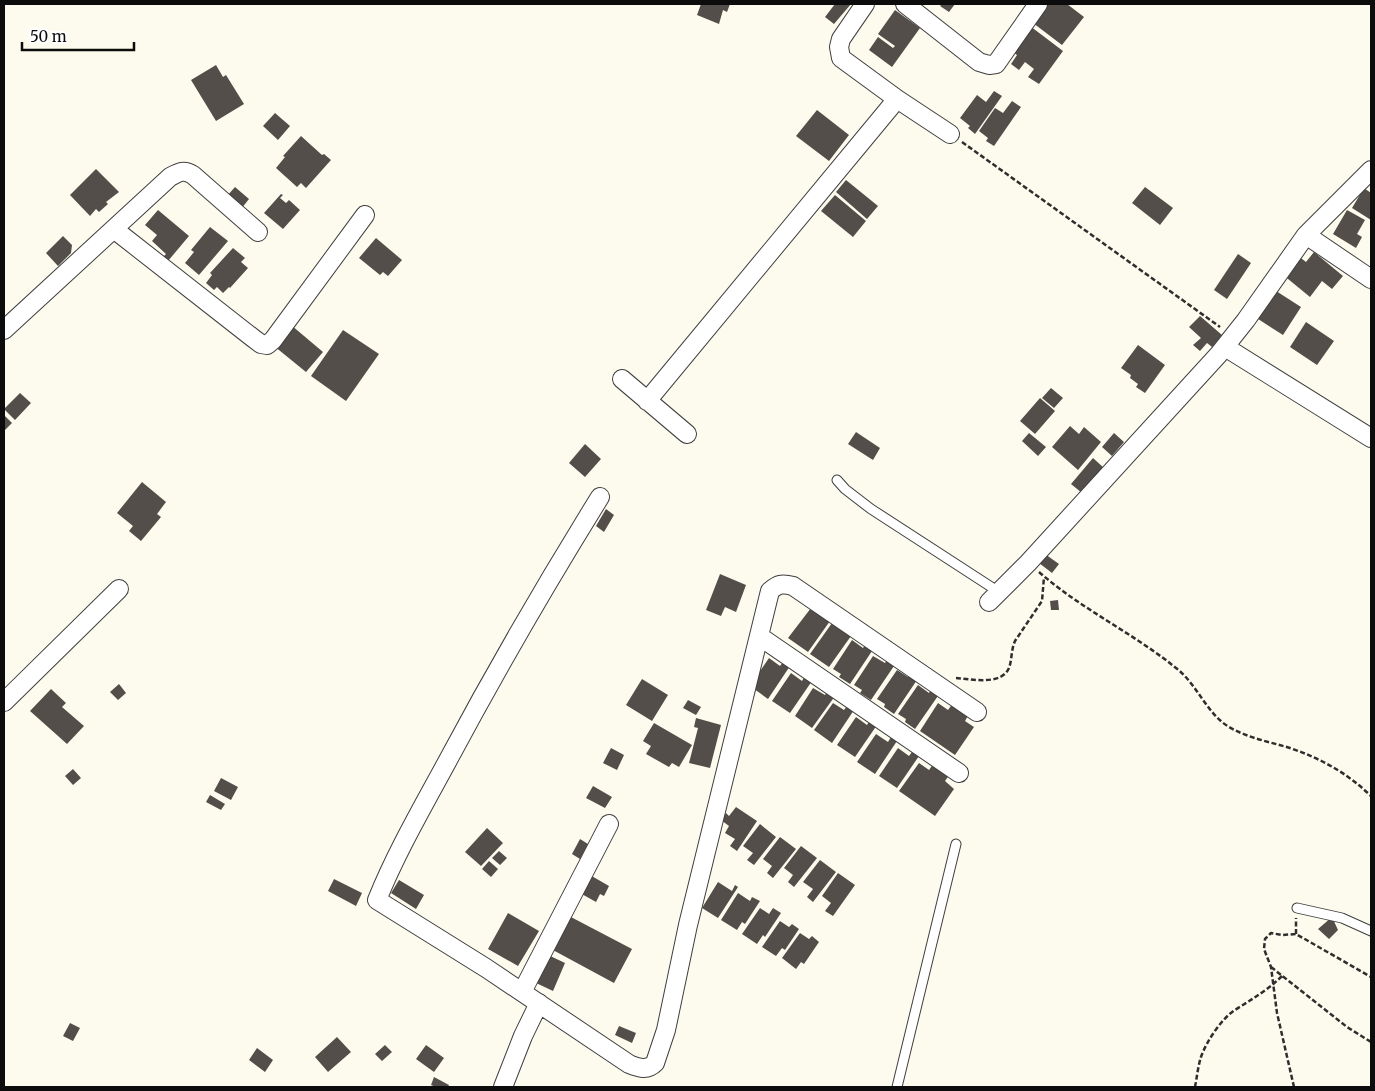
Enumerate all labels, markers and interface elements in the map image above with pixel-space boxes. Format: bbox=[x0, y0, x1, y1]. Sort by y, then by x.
scale bar bbox=[22, 20, 135, 52]
text: 50 m bbox=[30, 27, 67, 46]

